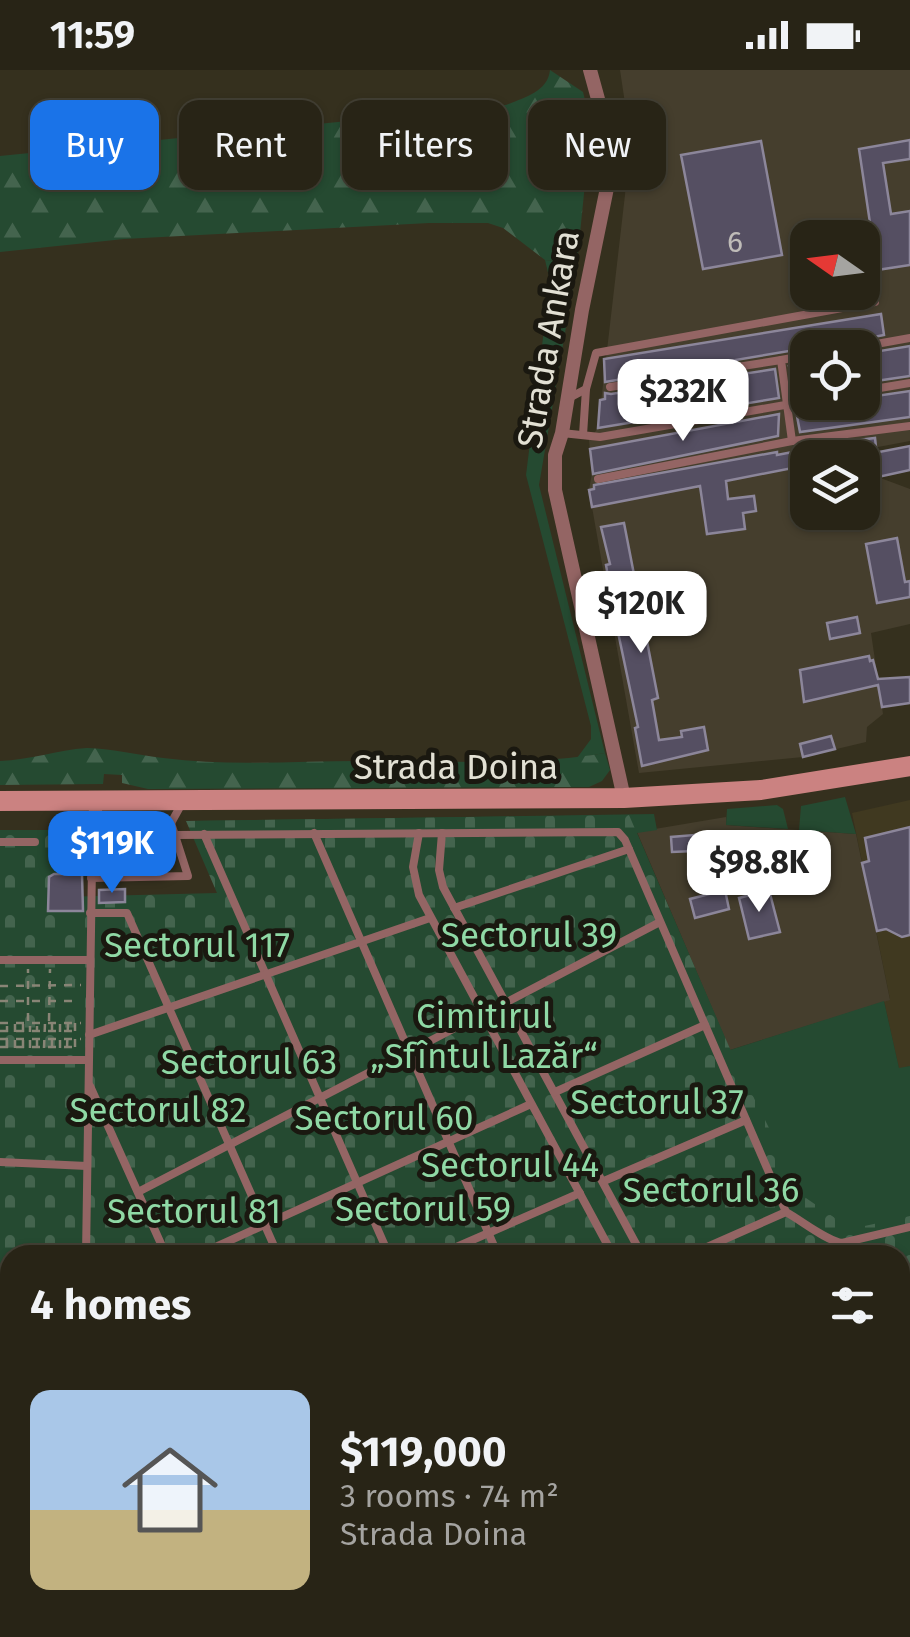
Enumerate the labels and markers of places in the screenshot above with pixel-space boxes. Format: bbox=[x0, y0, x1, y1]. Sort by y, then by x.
pin: $232K bbox=[613, 359, 753, 444]
pin: $120K bbox=[571, 571, 711, 656]
pin: $119K bbox=[42, 811, 182, 896]
pin: $98.8K bbox=[678, 830, 840, 915]

